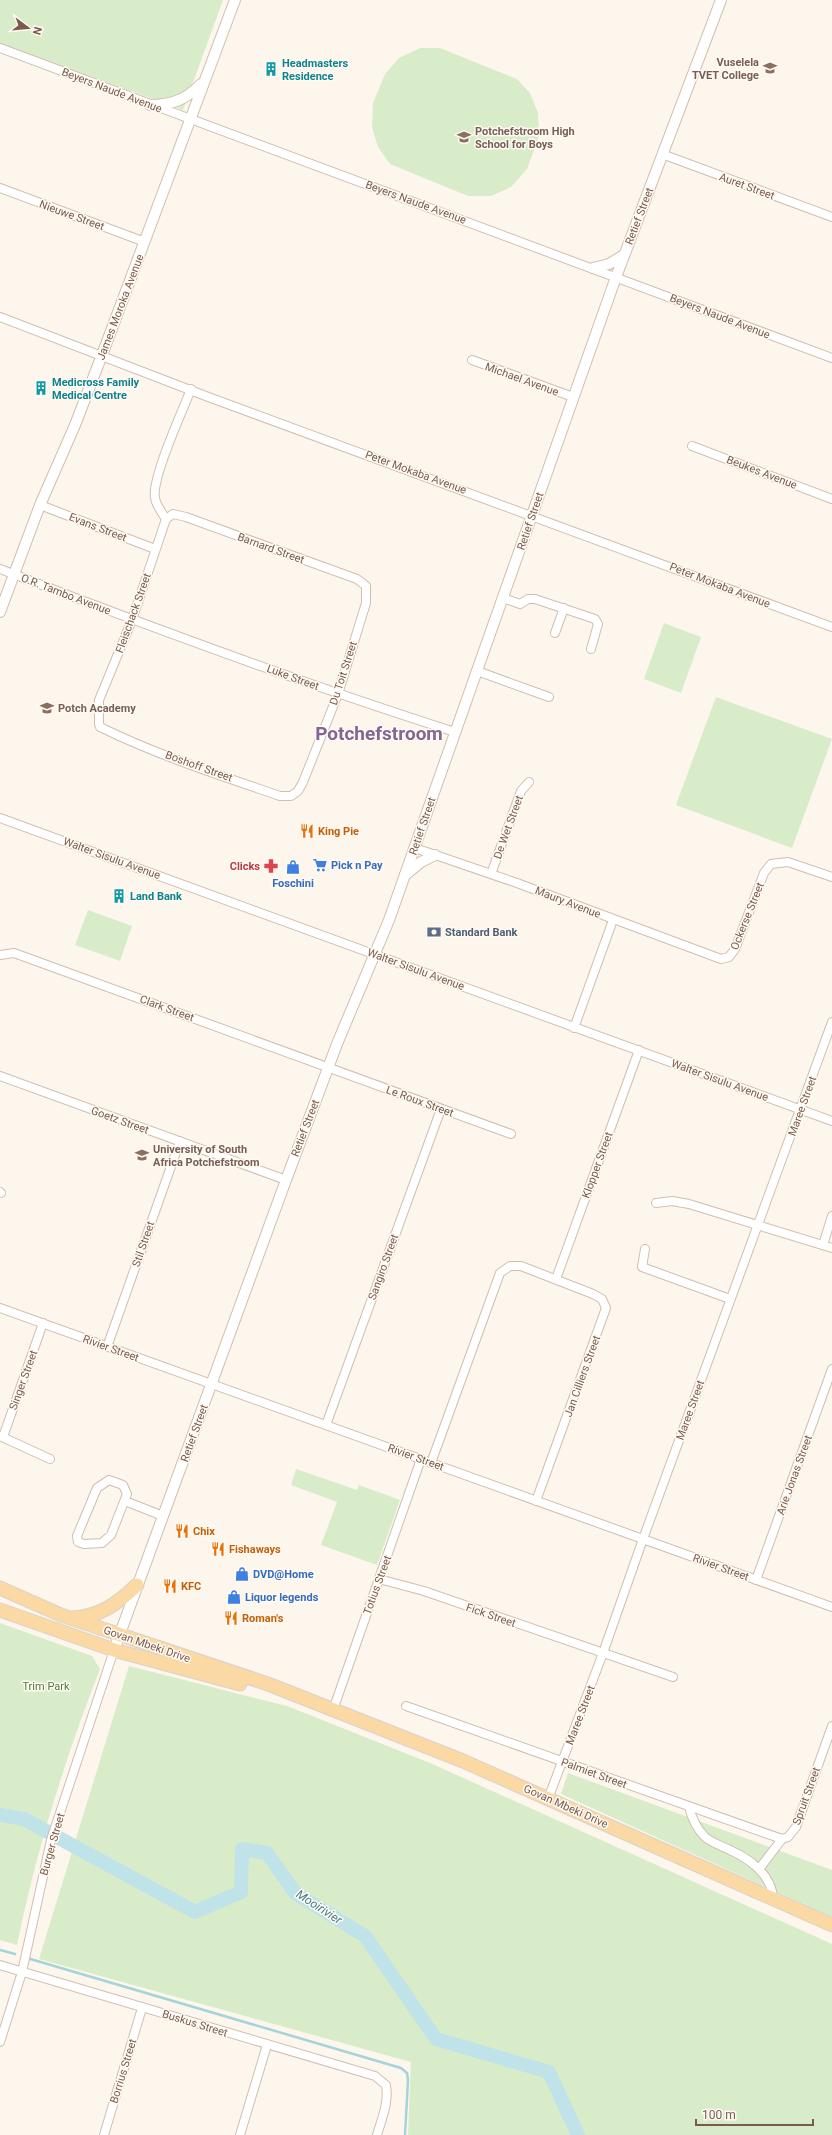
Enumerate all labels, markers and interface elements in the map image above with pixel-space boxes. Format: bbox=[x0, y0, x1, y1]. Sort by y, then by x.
north arrow bbox=[8, 8, 48, 48]
text: N bbox=[30, 25, 44, 36]
place label: Vuselela TVET College bbox=[692, 56, 759, 82]
place label: Headmasters Residence bbox=[282, 57, 349, 83]
school or university icon: Vuselela TVET College bbox=[762, 60, 778, 76]
building icon: Headmasters Residence bbox=[263, 61, 279, 77]
street label: Beyers Naude Avenue bbox=[60, 65, 164, 116]
place label: Potchefstroom High School for Boys bbox=[475, 125, 575, 151]
school or university icon: Potchefstroom High School for Boys bbox=[456, 129, 472, 145]
street label: Auret Street bbox=[717, 170, 777, 203]
street label: Beyers Naude Avenue bbox=[364, 178, 468, 227]
street label: Retief Street bbox=[623, 185, 656, 247]
street label: Nieuwe Street bbox=[38, 198, 106, 233]
street label: James Moroka Avenue bbox=[94, 252, 147, 362]
street label: Beyers Naude Avenue bbox=[668, 291, 772, 342]
street label: Michael Avenue bbox=[483, 360, 561, 399]
place label: Medicross Family Medical Centre bbox=[52, 376, 140, 402]
building icon: Medicross Family Medical Centre bbox=[33, 380, 49, 396]
street label: Peter Mokaba Avenue bbox=[363, 448, 468, 497]
street label: Beukes Avenue bbox=[725, 453, 799, 492]
street label: Retief Street bbox=[515, 490, 547, 552]
street label: Evans Street bbox=[67, 510, 129, 545]
street label: Barnard Street bbox=[236, 530, 306, 567]
street label: Peter Mokaba Avenue bbox=[668, 560, 772, 611]
street label: O.R. Tambo Avenue bbox=[19, 571, 113, 618]
street label: Fleischack Street bbox=[113, 571, 154, 655]
street label: Du Toit Street bbox=[327, 639, 360, 707]
street label: Luke Street bbox=[265, 662, 321, 693]
school or university icon: Potch Academy bbox=[39, 700, 55, 716]
place label: Potch Academy bbox=[58, 702, 136, 715]
district label: Potchefstroom bbox=[315, 722, 443, 745]
street label: Boshoff Street bbox=[163, 748, 235, 785]
street label: De Wet Street bbox=[491, 793, 526, 861]
street label: Retief Street bbox=[407, 795, 439, 857]
restaurant icon: King Pie bbox=[299, 823, 315, 839]
place label: King Pie bbox=[318, 825, 359, 838]
street label: Walter Sisulu Avenue bbox=[61, 835, 162, 882]
supermarket icon: Pick n Pay bbox=[312, 857, 328, 873]
pharmacy icon: Clicks bbox=[263, 858, 279, 874]
shop icon: Foschini bbox=[285, 859, 301, 875]
place label: Pick n Pay bbox=[331, 859, 383, 872]
place label: Clicks bbox=[230, 860, 260, 873]
place label: Foschini bbox=[272, 877, 314, 890]
street label: Ockerse Street bbox=[728, 880, 767, 952]
street label: Maury Avenue bbox=[533, 884, 603, 921]
building icon: Land Bank bbox=[111, 888, 127, 904]
place label: Land Bank bbox=[130, 890, 182, 903]
bank icon: Standard Bank bbox=[426, 924, 442, 940]
place label: Standard Bank bbox=[445, 926, 518, 939]
street label: Walter Sisulu Avenue bbox=[365, 946, 466, 993]
street label: Clark Street bbox=[138, 993, 196, 1024]
street label: Walter Sisulu Avenue bbox=[669, 1057, 770, 1104]
street label: Maree Street bbox=[786, 1074, 819, 1138]
street label: Le Roux Street bbox=[384, 1083, 456, 1120]
street label: Retief Street bbox=[289, 1097, 322, 1159]
street label: Goetz Street bbox=[89, 1104, 151, 1137]
street label: Klopper Street bbox=[579, 1130, 616, 1200]
place label: University of South Africa Potchefstroom bbox=[153, 1143, 260, 1169]
school or university icon: University of South Africa Potchefstroom bbox=[134, 1147, 150, 1163]
street label: Stil Street bbox=[130, 1219, 157, 1269]
street label: Sangiro Street bbox=[366, 1232, 402, 1302]
street label: Rivier Street bbox=[81, 1332, 141, 1365]
street label: Jan Cilliers Street bbox=[562, 1333, 603, 1419]
street label: Singer Street bbox=[7, 1348, 40, 1412]
street label: Maree Street bbox=[674, 1378, 707, 1442]
street label: Retief Street bbox=[178, 1402, 211, 1464]
street label: Arie Jonas Street bbox=[774, 1433, 815, 1517]
street label: Rivier Street bbox=[386, 1441, 446, 1474]
restaurant icon: Chix bbox=[174, 1523, 190, 1539]
place label: Chix bbox=[193, 1525, 215, 1538]
restaurant icon: Fishaways bbox=[210, 1541, 226, 1557]
place label: Fishaways bbox=[229, 1543, 281, 1556]
street label: Rivier Street bbox=[691, 1551, 751, 1584]
street label: Totius Street bbox=[361, 1553, 394, 1617]
shop icon: DVD@Home bbox=[234, 1566, 250, 1582]
place label: DVD@Home bbox=[253, 1568, 314, 1581]
restaurant icon: KFC bbox=[162, 1578, 178, 1594]
place label: KFC bbox=[181, 1580, 201, 1593]
shop icon: Liquor legends bbox=[226, 1589, 242, 1605]
place label: Liquor legends bbox=[245, 1591, 319, 1604]
street label: Fick Street bbox=[464, 1601, 518, 1630]
restaurant icon: Roman's bbox=[223, 1610, 239, 1626]
place label: Roman's bbox=[242, 1612, 284, 1625]
street label: Govan Mbeki Drive bbox=[102, 1624, 192, 1665]
park label: Trim Park bbox=[22, 1680, 70, 1693]
street label: Maree Street bbox=[563, 1683, 598, 1747]
street label: Palmiet Street bbox=[559, 1756, 629, 1792]
street label: Spruit Street bbox=[790, 1765, 823, 1827]
street label: Govan Mbeki Drive bbox=[522, 1782, 610, 1831]
street label: Burger Street bbox=[37, 1811, 68, 1877]
water label: Mooirivier bbox=[294, 1887, 345, 1928]
street label: Buskus Street bbox=[161, 2007, 229, 2040]
street label: Borrius Street bbox=[108, 2037, 140, 2105]
scale bar bbox=[696, 2101, 813, 2127]
text: 100 m bbox=[702, 2108, 736, 2122]

